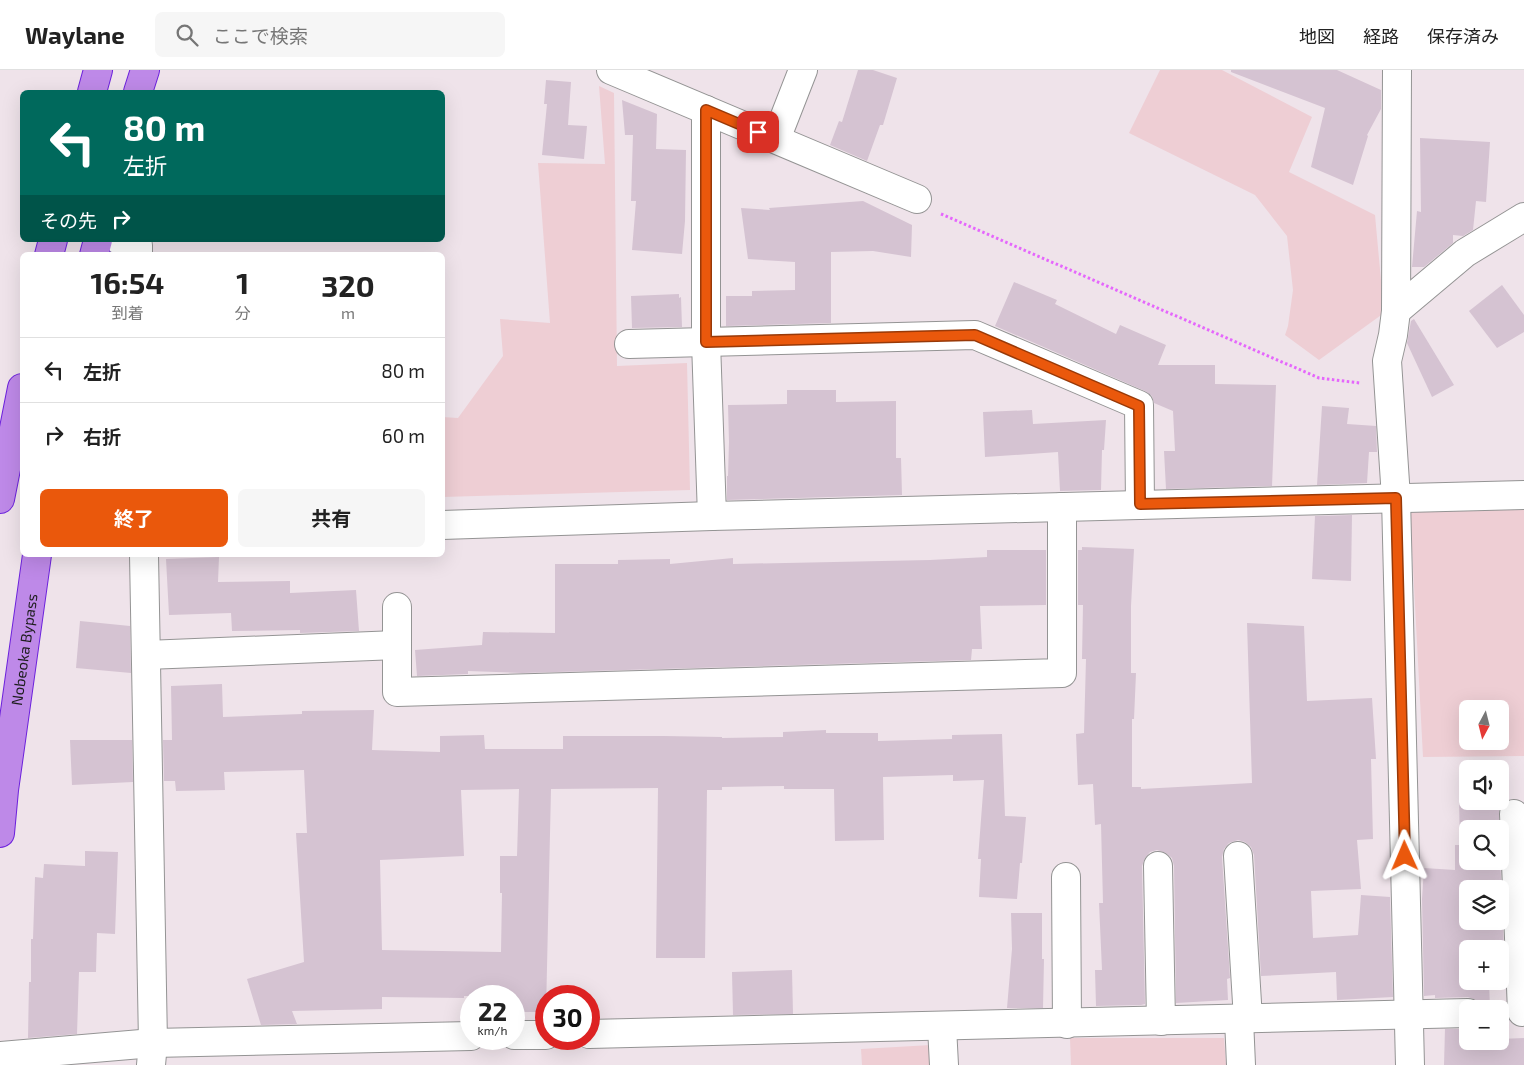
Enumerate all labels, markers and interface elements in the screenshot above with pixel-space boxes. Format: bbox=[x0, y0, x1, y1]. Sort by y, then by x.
search box bbox=[155, 12, 505, 57]
text: Waylane bbox=[25, 20, 125, 49]
icon: search bbox=[173, 21, 201, 49]
text: ここで検索 bbox=[213, 24, 308, 47]
text: 地図 bbox=[1299, 25, 1335, 47]
text: 経路 bbox=[1363, 25, 1399, 47]
text: 保存済み bbox=[1427, 25, 1499, 47]
text: 80 m bbox=[123, 106, 205, 148]
icon: left bbox=[40, 110, 105, 175]
pin bbox=[737, 111, 779, 153]
icon: arrive bbox=[744, 118, 772, 146]
text: 左折 bbox=[123, 152, 167, 178]
icon: right bbox=[107, 205, 135, 233]
text: その先 bbox=[40, 209, 97, 232]
text: 16:54 bbox=[90, 264, 164, 300]
text: 1 bbox=[236, 264, 249, 300]
text: 320 bbox=[321, 267, 375, 303]
text: 到着 bbox=[111, 303, 143, 322]
text: 分 bbox=[235, 303, 251, 322]
text: m bbox=[341, 303, 355, 322]
icon: left bbox=[40, 356, 68, 384]
text: 80 m bbox=[381, 359, 425, 382]
text: 左折 bbox=[83, 360, 121, 383]
icon: right bbox=[40, 421, 68, 449]
text: 60 m bbox=[382, 424, 425, 447]
text: 右折 bbox=[83, 425, 121, 448]
button: 終了 bbox=[40, 489, 228, 547]
button: 共有 bbox=[238, 489, 425, 547]
street label: Nobeoka Bypass bbox=[7, 592, 40, 707]
north arrow bbox=[1459, 700, 1509, 750]
map controls bbox=[1459, 700, 1509, 1050]
button: sound bbox=[1459, 760, 1509, 810]
button: search bbox=[1459, 820, 1509, 870]
position arrow bbox=[1378, 829, 1430, 881]
button: layers bbox=[1459, 880, 1509, 930]
button: + bbox=[1459, 940, 1509, 990]
speed limit sign: 30 bbox=[535, 985, 600, 1050]
text: 22 bbox=[478, 996, 507, 1026]
button: − bbox=[1459, 1000, 1509, 1050]
text: km/h bbox=[478, 1023, 507, 1037]

